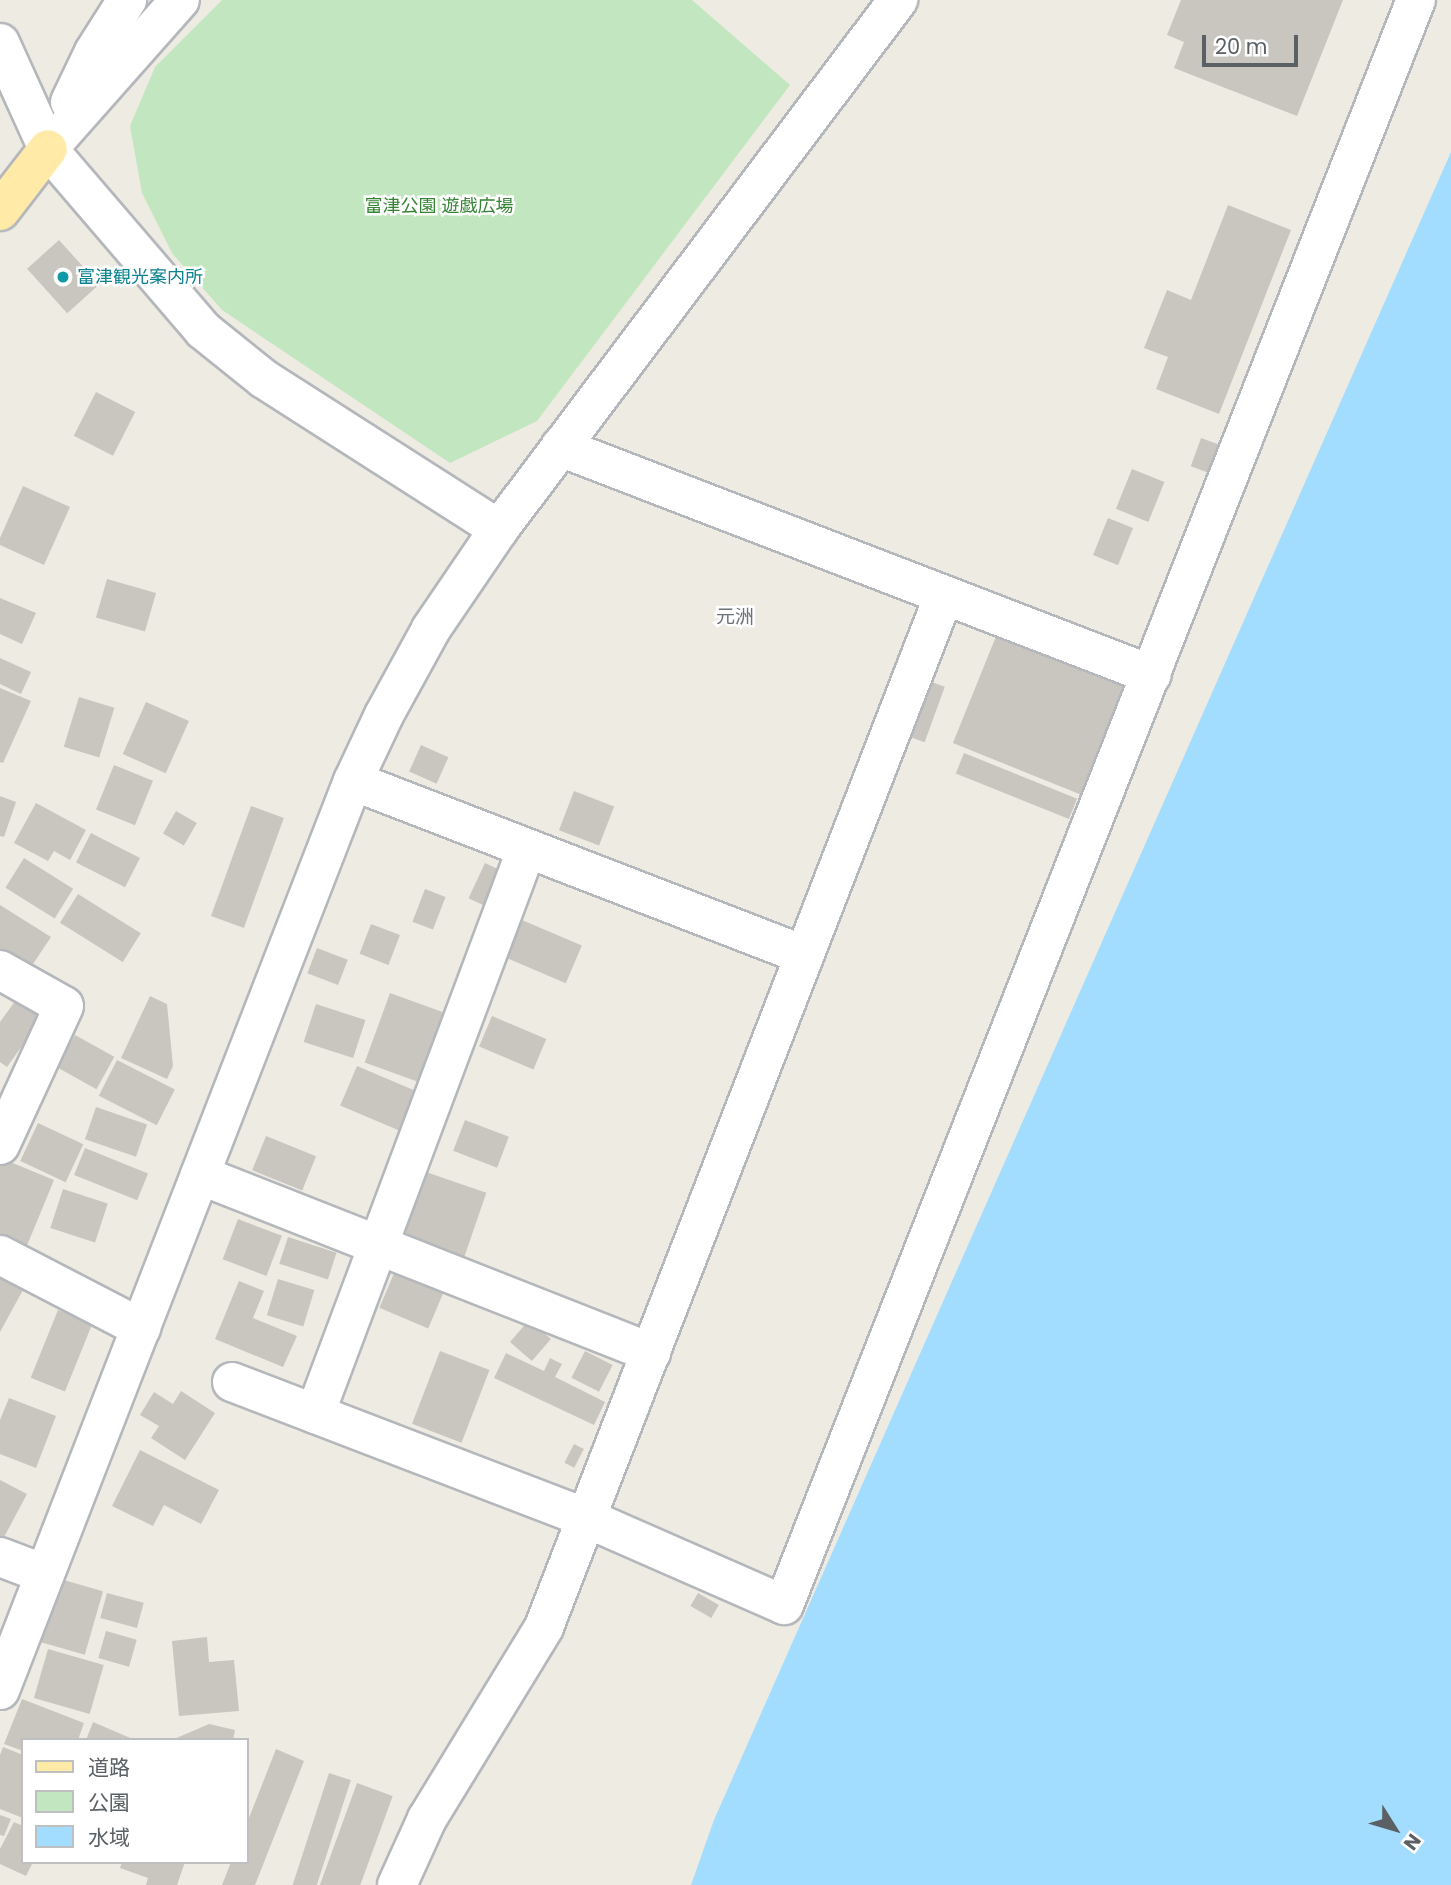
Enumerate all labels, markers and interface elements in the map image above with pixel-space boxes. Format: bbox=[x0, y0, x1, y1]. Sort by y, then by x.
scale bar bbox=[1206, 21, 1302, 65]
text: 20 m bbox=[1215, 32, 1268, 61]
park label: 富津公園 遊戯広場 bbox=[365, 195, 513, 217]
place label: 富津観光案内所 bbox=[77, 266, 203, 288]
marker: 富津観光案内所 bbox=[55, 269, 71, 285]
district label: 元洲 bbox=[716, 606, 754, 628]
legend bbox=[21, 1738, 248, 1864]
text: 道路 bbox=[88, 1753, 130, 1782]
text: 公園 bbox=[88, 1788, 130, 1817]
north arrow bbox=[1360, 1794, 1430, 1864]
text: 水域 bbox=[88, 1823, 130, 1852]
text: N bbox=[1397, 1828, 1427, 1856]

